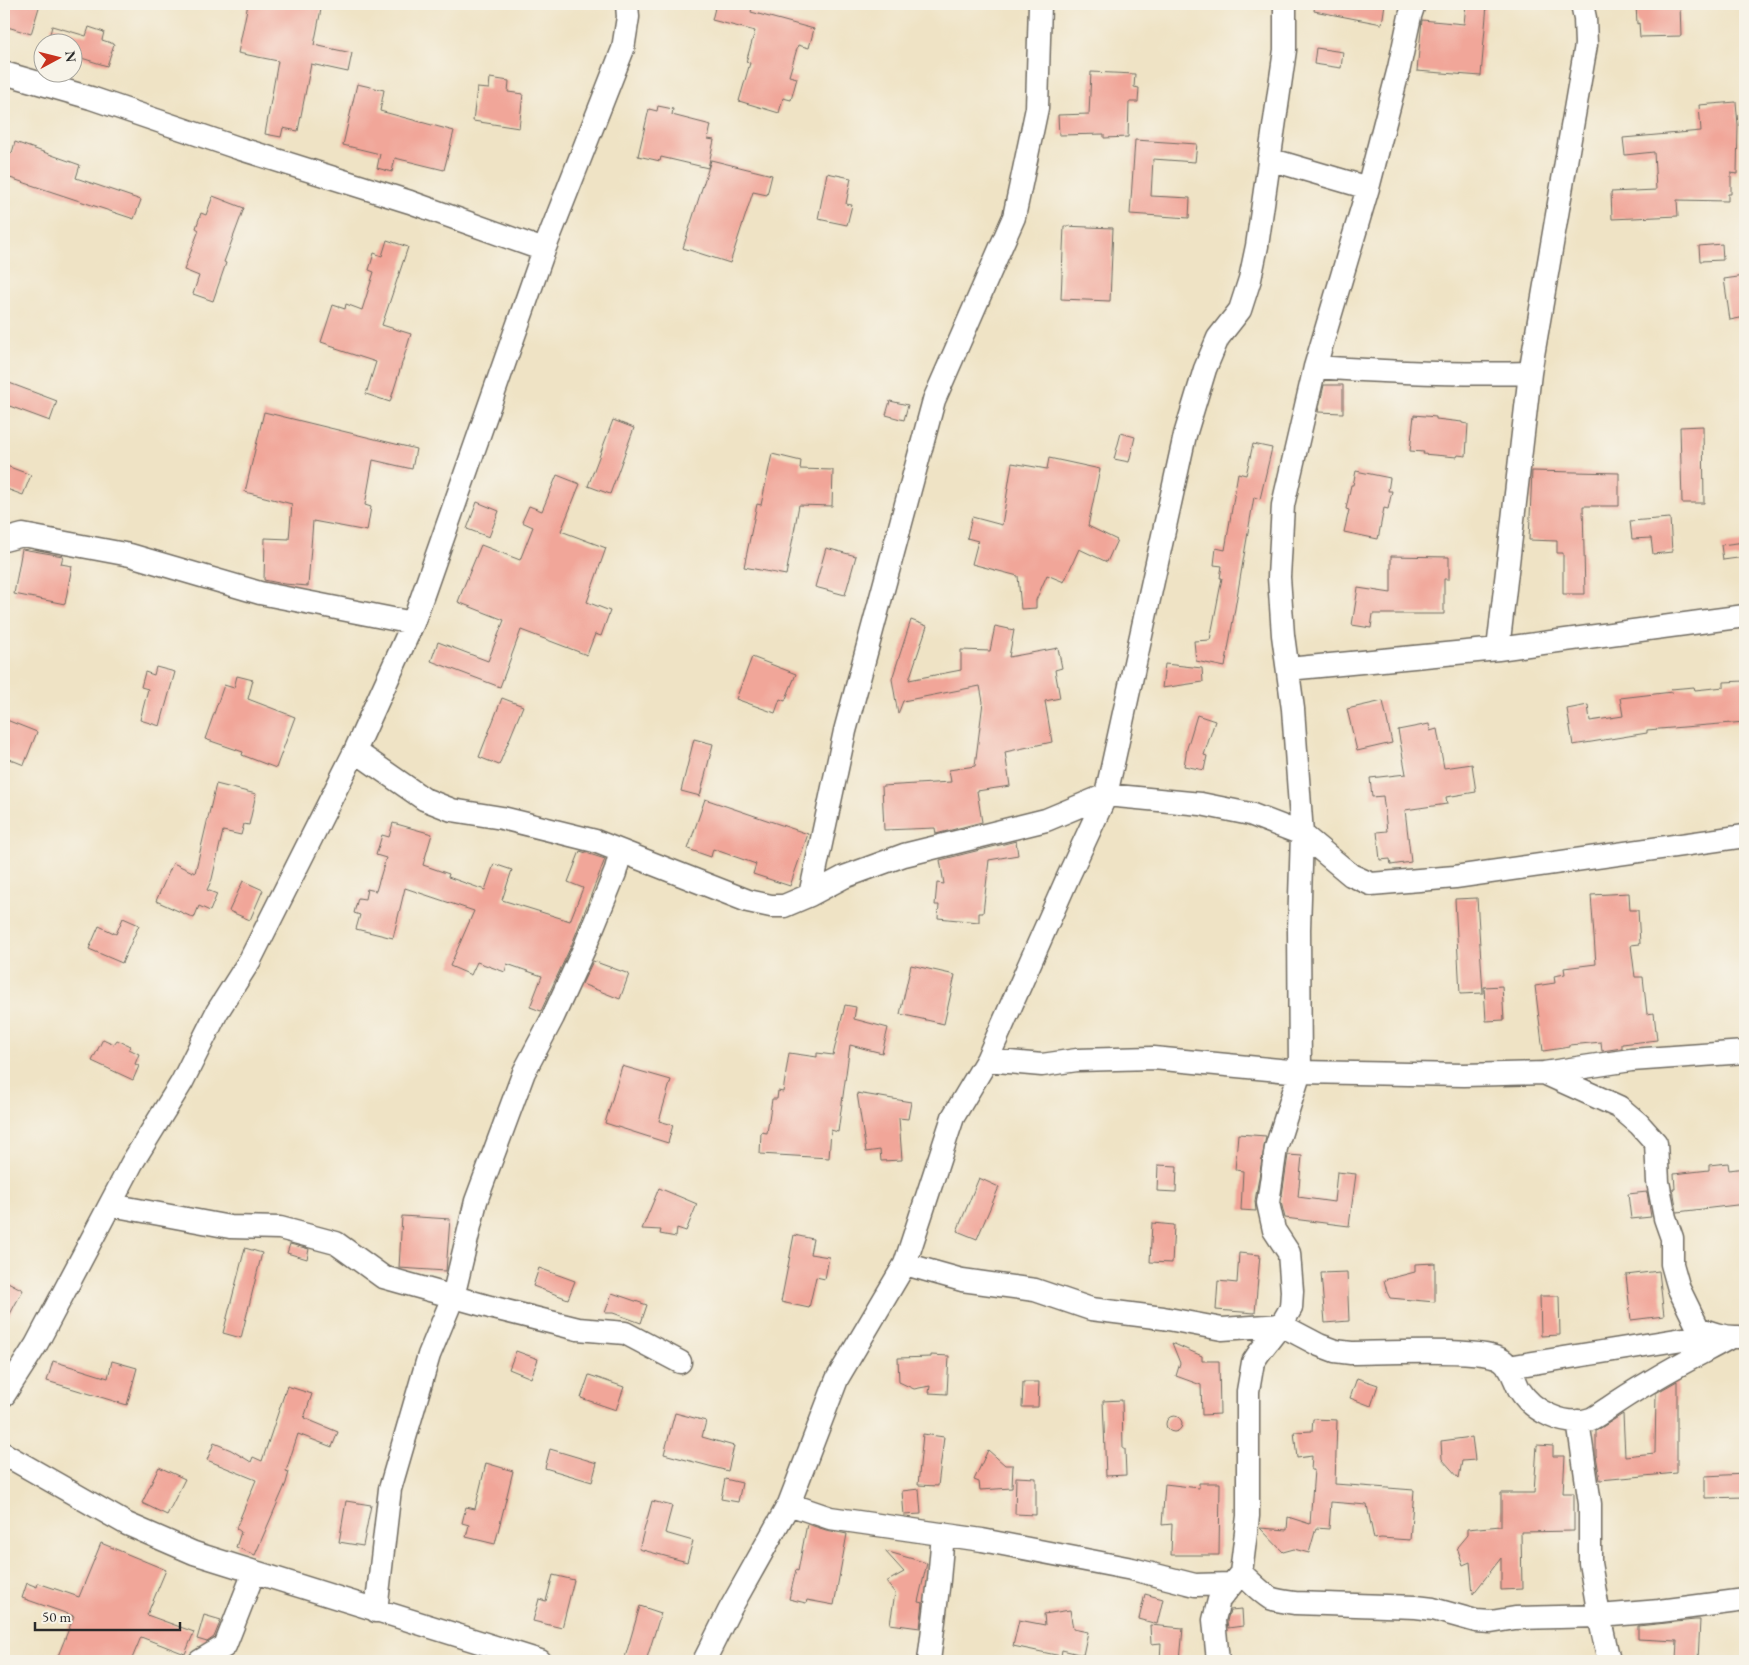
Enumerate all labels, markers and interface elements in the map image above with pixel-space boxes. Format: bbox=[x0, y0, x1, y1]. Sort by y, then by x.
north arrow bbox=[32, 32, 82, 82]
text: N bbox=[61, 50, 81, 64]
scale bar bbox=[35, 1600, 180, 1632]
text: 50 m bbox=[42, 1607, 71, 1626]

